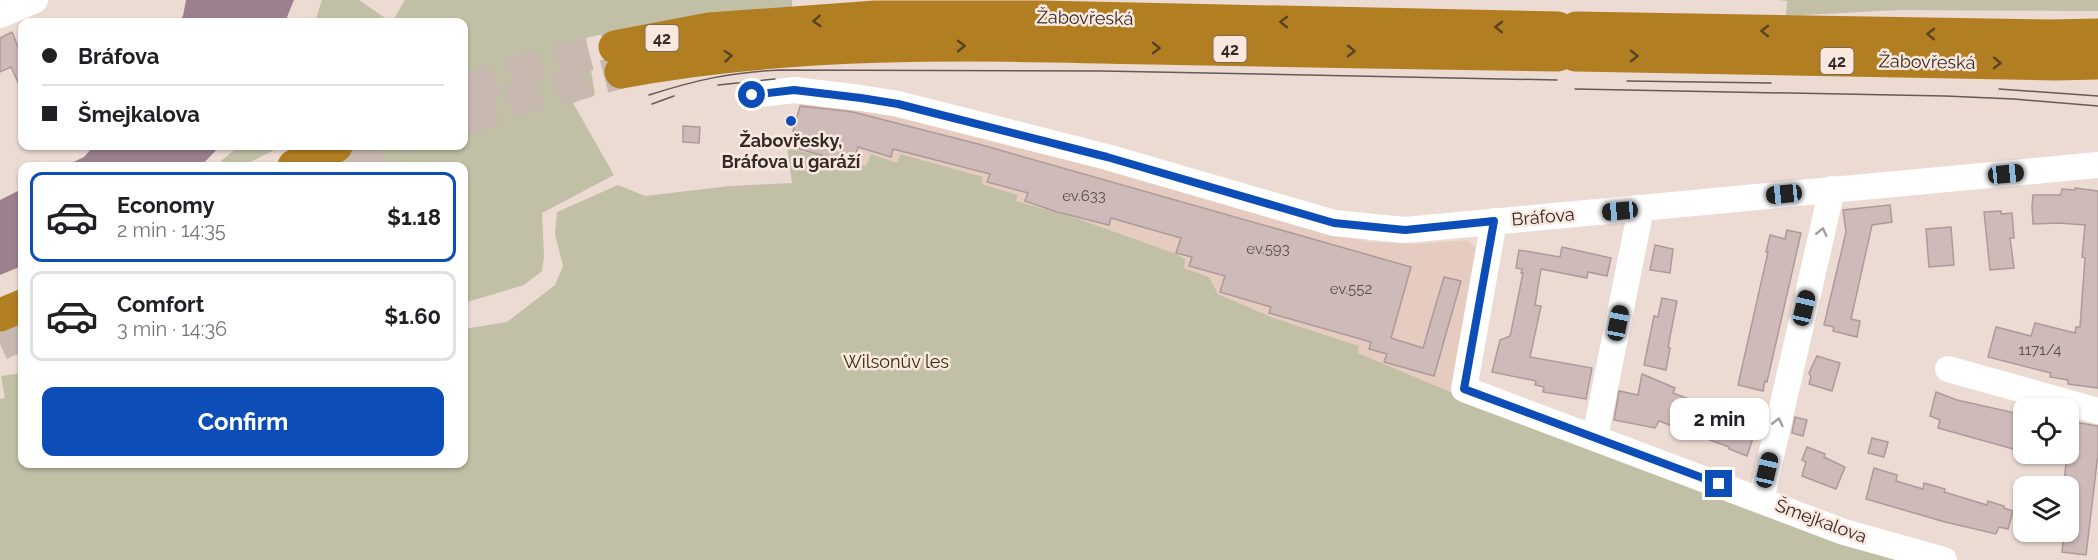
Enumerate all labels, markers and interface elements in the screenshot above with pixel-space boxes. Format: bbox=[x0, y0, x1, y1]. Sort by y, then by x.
street label: Žabovřeská bbox=[1036, 5, 1134, 29]
one-way arrow bbox=[813, 14, 822, 27]
one-way arrow bbox=[1279, 16, 1288, 28]
one-way arrow bbox=[1495, 20, 1504, 33]
road number: 42 bbox=[646, 25, 678, 51]
one-way arrow bbox=[1760, 25, 1769, 38]
one-way arrow bbox=[1926, 28, 1935, 40]
road number: 42 bbox=[1214, 36, 1246, 62]
one-way arrow bbox=[957, 40, 966, 52]
one-way arrow bbox=[1152, 42, 1161, 54]
text: Bráfova bbox=[78, 43, 159, 69]
one-way arrow bbox=[1347, 45, 1356, 58]
road number: 42 bbox=[1820, 48, 1854, 74]
one-way arrow bbox=[723, 49, 732, 62]
street label: Žabovřeská bbox=[1878, 49, 1976, 73]
one-way arrow bbox=[1629, 50, 1638, 63]
one-way arrow bbox=[1992, 57, 2001, 69]
route start bbox=[738, 81, 765, 108]
text: Šmejkalova bbox=[78, 101, 200, 127]
marker: Žabovřesky, Bráfova u garáží bbox=[784, 114, 798, 128]
place label: Žabovřesky, Bráfova u garáží bbox=[722, 130, 861, 172]
car bbox=[1987, 163, 2025, 185]
car bbox=[1765, 183, 1803, 205]
house number: ev.633 bbox=[1062, 187, 1106, 205]
icon: car bbox=[45, 190, 99, 244]
text: Economy bbox=[117, 192, 215, 218]
car bbox=[1601, 200, 1639, 222]
street label: Bráfova bbox=[1511, 203, 1575, 230]
text: $1.18 bbox=[387, 204, 441, 230]
text: 2 min · 14:35 bbox=[117, 218, 226, 242]
one-way arrow bbox=[1815, 227, 1828, 237]
house number: ev.593 bbox=[1246, 240, 1290, 258]
house number: ev.552 bbox=[1330, 280, 1372, 298]
car bbox=[1791, 288, 1817, 328]
icon: car bbox=[45, 289, 99, 343]
text: Comfort bbox=[117, 291, 204, 317]
text: $1.60 bbox=[384, 303, 441, 329]
car bbox=[1606, 304, 1630, 342]
text: 3 min · 14:36 bbox=[117, 317, 227, 341]
house number: 1171/4 bbox=[2018, 341, 2062, 359]
park label: Wilsonův les bbox=[843, 351, 949, 372]
button: Confirm bbox=[42, 387, 444, 456]
callout: 2 min bbox=[1670, 397, 1768, 439]
map controls bbox=[2013, 398, 2079, 542]
button: locate bbox=[2013, 398, 2079, 464]
text: 2 min bbox=[1694, 407, 1745, 431]
one-way arrow bbox=[1771, 418, 1784, 428]
car bbox=[1754, 450, 1780, 490]
route end bbox=[1705, 470, 1732, 497]
button: layers bbox=[2013, 476, 2079, 542]
street label: Šmejkalova bbox=[1773, 493, 1870, 547]

